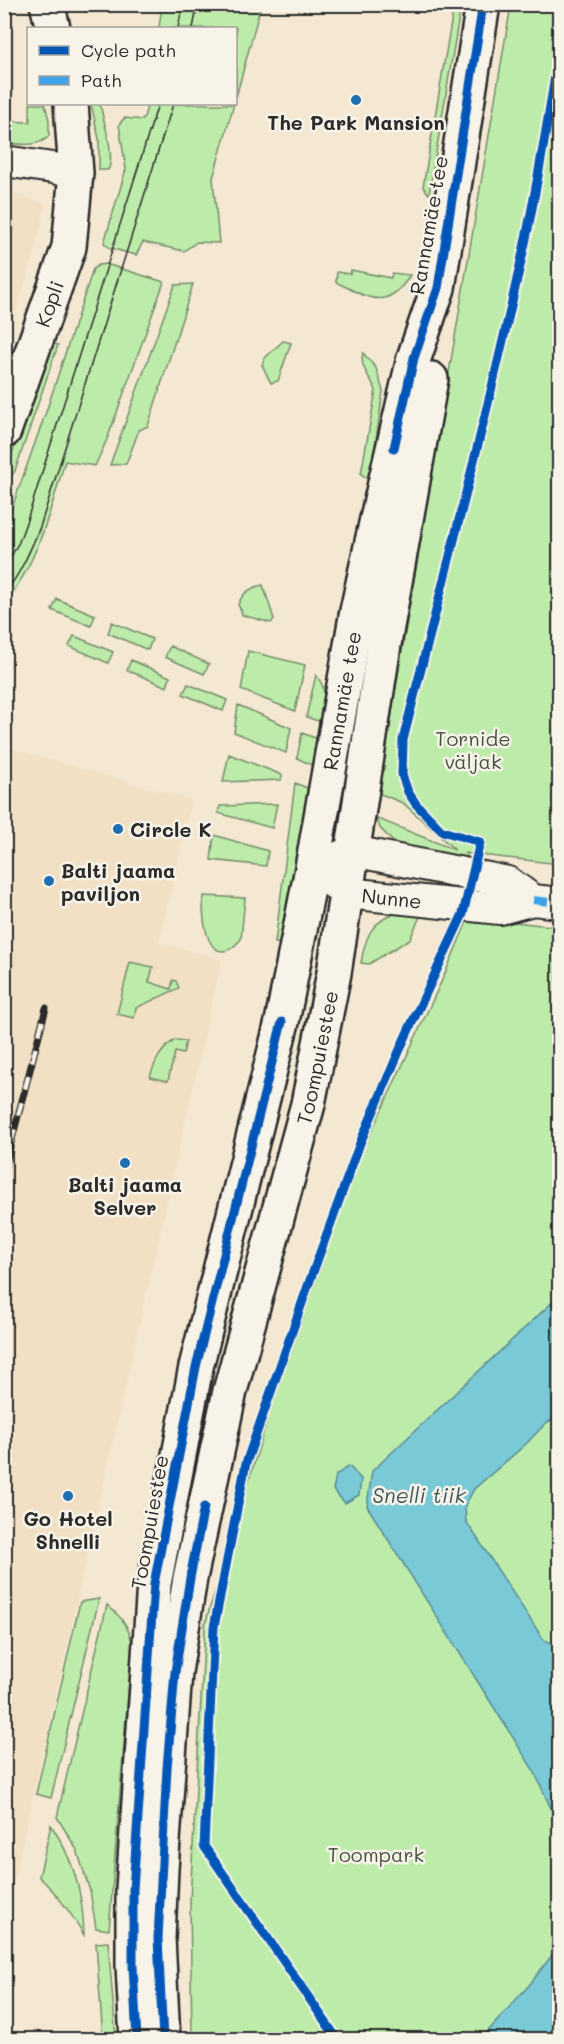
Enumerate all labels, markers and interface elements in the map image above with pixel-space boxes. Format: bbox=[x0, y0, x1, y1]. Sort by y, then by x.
legend bbox=[27, 27, 237, 105]
text: Cycle path bbox=[81, 38, 176, 62]
text: Path bbox=[81, 68, 121, 92]
marker: The Park Mansion bbox=[349, 93, 363, 107]
place label: The Park Mansion bbox=[267, 109, 445, 135]
street label: Rannamäe tee bbox=[403, 153, 453, 297]
street label: Kopli bbox=[29, 277, 69, 330]
street label: Rannamäe tee bbox=[316, 629, 366, 772]
park label: Tornide väljak bbox=[435, 725, 511, 774]
place label: Circle K bbox=[130, 816, 212, 842]
marker: Circle K bbox=[111, 822, 125, 836]
place label: Balti jaama paviljon bbox=[61, 857, 175, 906]
marker: Balti jaama paviljon bbox=[42, 874, 56, 888]
street label: Nunne bbox=[360, 882, 423, 914]
street label: Toompuiestee bbox=[290, 988, 343, 1127]
marker: Balti jaama Selver bbox=[118, 1156, 132, 1170]
place label: Balti jaama Selver bbox=[68, 1171, 182, 1220]
street label: Toompuiestee bbox=[124, 1453, 174, 1591]
water label: Snelli tiik bbox=[372, 1481, 467, 1508]
marker: Go Hotel Shnelli bbox=[61, 1489, 75, 1503]
place label: Go Hotel Shnelli bbox=[23, 1505, 113, 1554]
park label: Toompark bbox=[328, 1841, 424, 1867]

